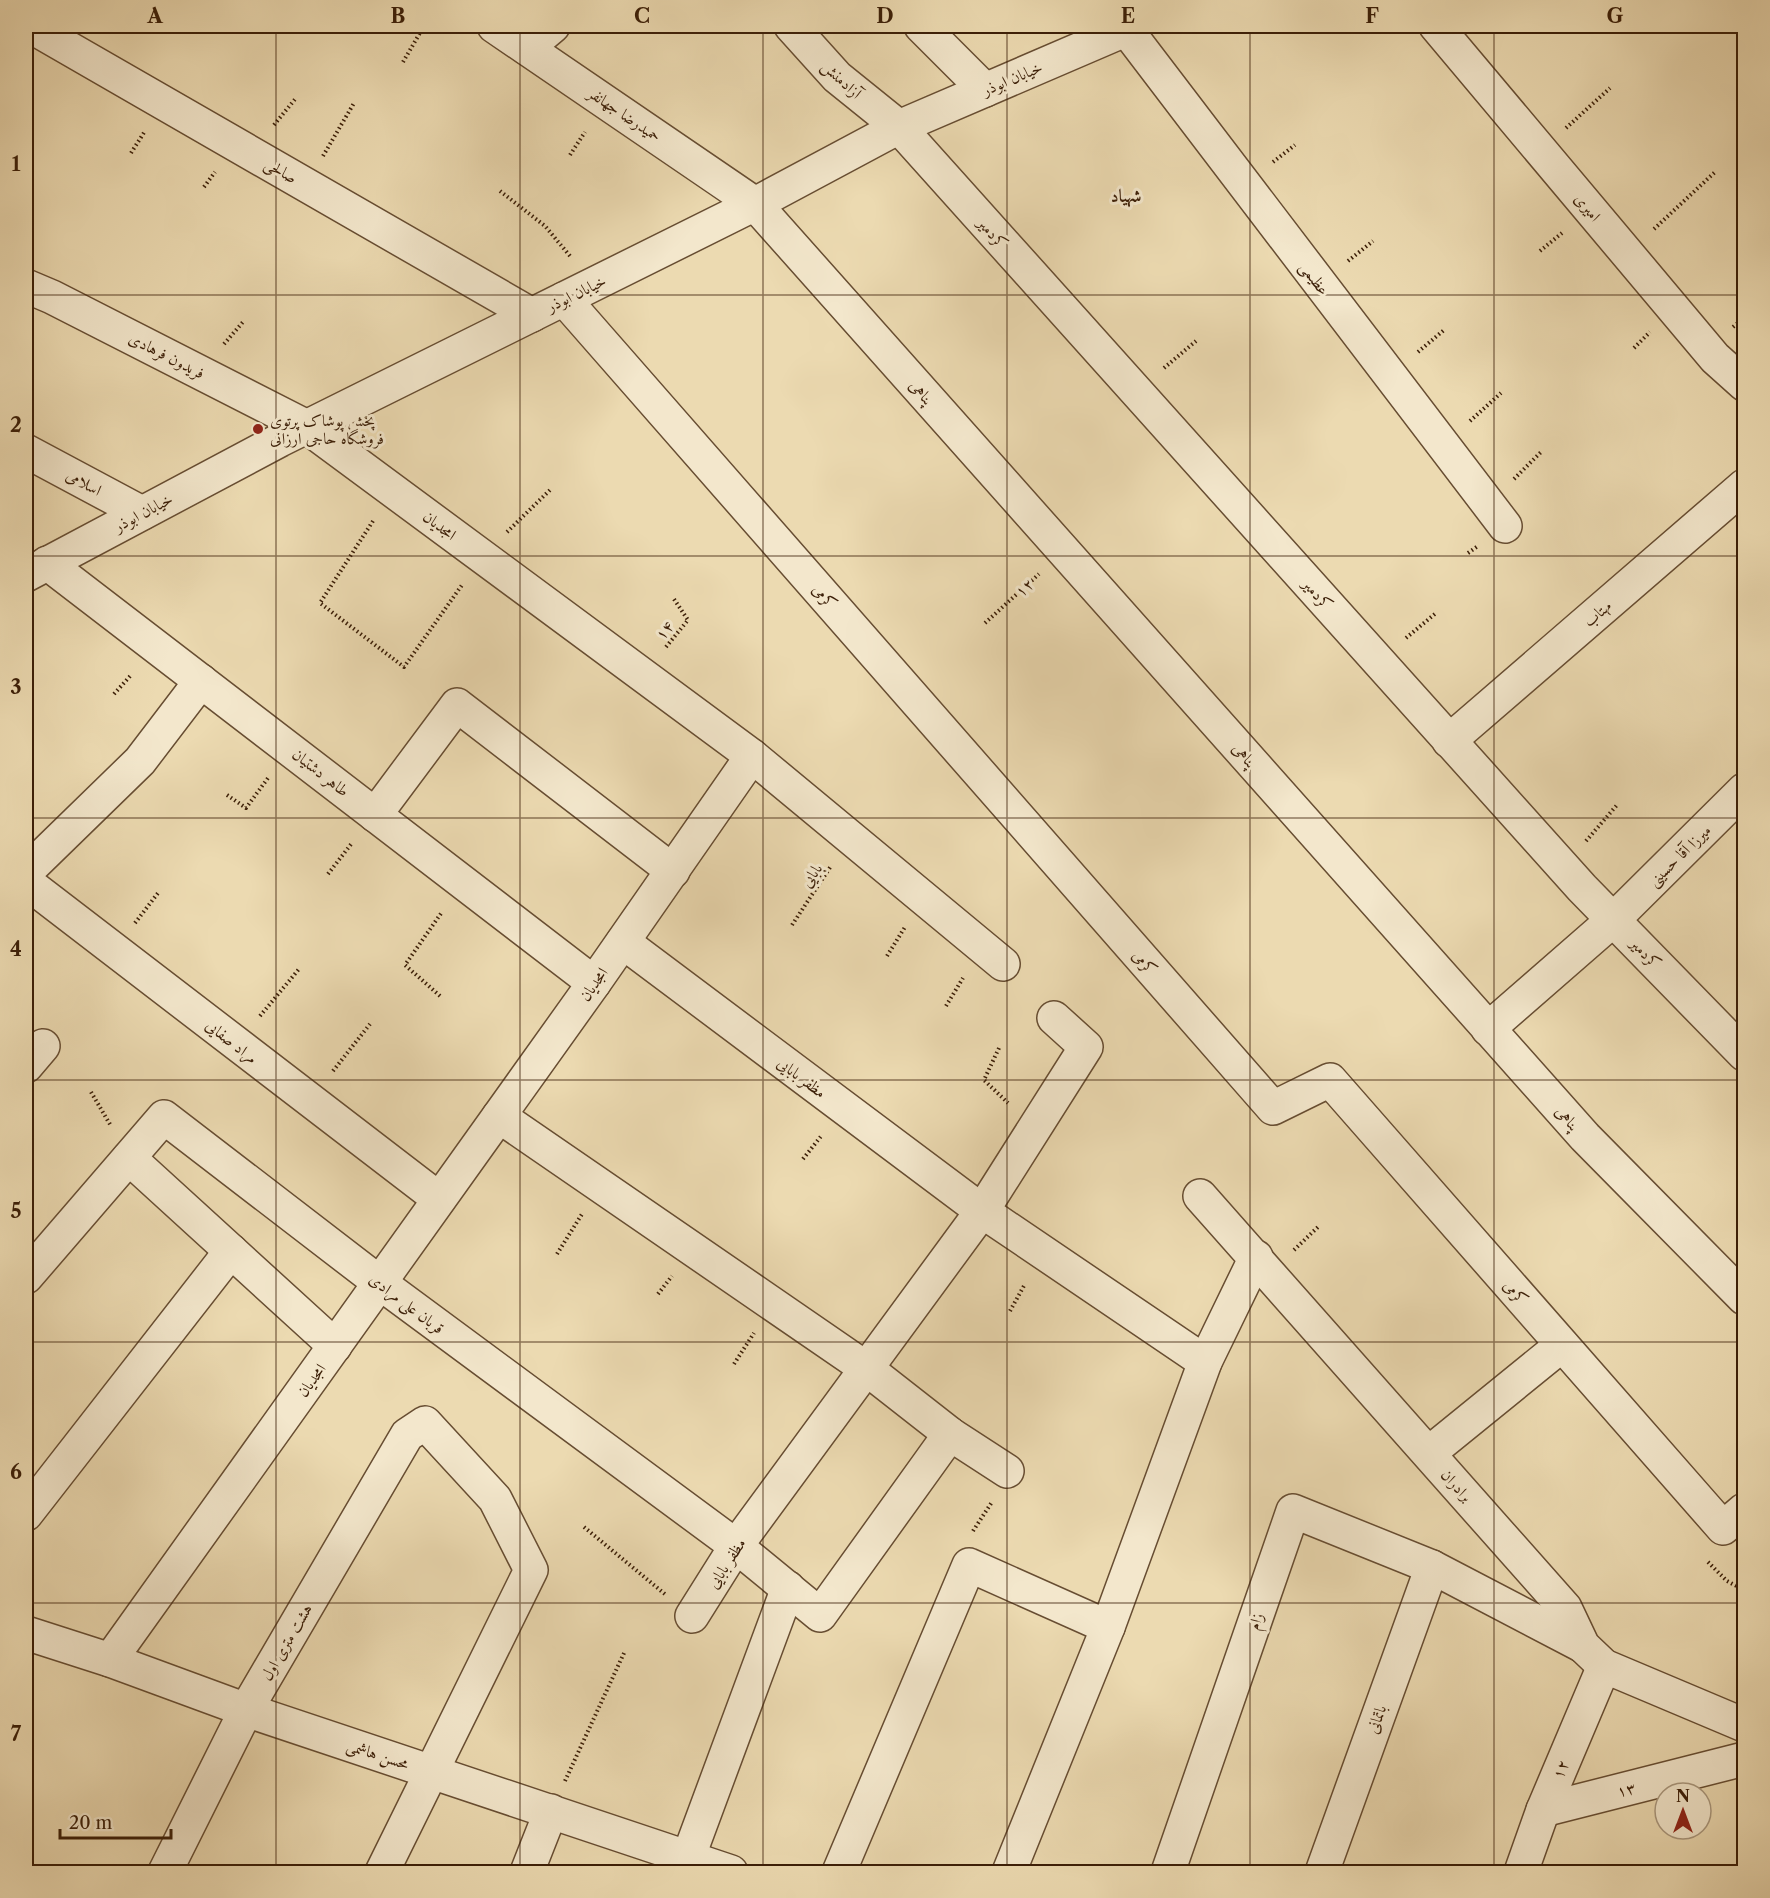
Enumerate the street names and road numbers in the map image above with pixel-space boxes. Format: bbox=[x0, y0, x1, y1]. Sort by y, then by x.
street label: آزادمنش bbox=[817, 55, 867, 104]
street label: خیابان ابوذر bbox=[977, 56, 1046, 101]
street label: حمیدرضا جهانفر bbox=[583, 81, 665, 146]
street label: صالحی bbox=[260, 153, 301, 189]
street label: امیری bbox=[1570, 189, 1606, 225]
street label: کردمیر bbox=[972, 212, 1012, 254]
street label: عظیمی bbox=[1294, 257, 1334, 300]
street label: خیابان ابوذر bbox=[541, 270, 609, 318]
street label: فریدون فرهادی bbox=[125, 327, 208, 383]
street label: پناهی bbox=[903, 375, 939, 411]
street label: اسلامی bbox=[63, 464, 105, 500]
street label: خیابان ابوذر bbox=[108, 488, 176, 538]
street label: امجدیان bbox=[419, 506, 461, 545]
street label: ۱۲ bbox=[1010, 573, 1038, 601]
street label: کردمیر bbox=[1297, 573, 1337, 615]
street label: کرمی bbox=[808, 579, 841, 614]
street label: مهتاب bbox=[1579, 595, 1616, 631]
street label: ۱۴ bbox=[650, 616, 678, 644]
street label: پناهی bbox=[1226, 738, 1262, 774]
street label: طاهر دشتیان bbox=[288, 744, 353, 801]
street label: میرزا آقا حسینی bbox=[1643, 820, 1716, 892]
street label: بابایی bbox=[796, 859, 827, 892]
street label: کردمیر bbox=[1624, 932, 1666, 973]
street label: کرمی bbox=[1128, 945, 1161, 980]
street label: امجدیان bbox=[574, 963, 612, 1005]
street label: مراد صفایی bbox=[201, 1014, 262, 1069]
street label: مظفر بابایی bbox=[773, 1052, 830, 1103]
street label: پناهی bbox=[1549, 1101, 1585, 1137]
street label: قربان علی مرادی bbox=[364, 1268, 448, 1339]
street label: کرمی bbox=[1499, 1275, 1532, 1310]
street label: امجدیان bbox=[292, 1359, 331, 1401]
street label: برادران bbox=[1437, 1464, 1477, 1506]
street label: مظفر بابایی bbox=[702, 1534, 750, 1592]
street label: هشت متری اول bbox=[256, 1600, 316, 1684]
street label: زام bbox=[1243, 1610, 1272, 1634]
street label: باتمانی bbox=[1362, 1702, 1390, 1736]
street label: محسن هاشمی bbox=[344, 1735, 412, 1775]
street label: ۱۲ bbox=[1547, 1756, 1573, 1782]
street label: ۱۳ bbox=[1614, 1777, 1638, 1801]

